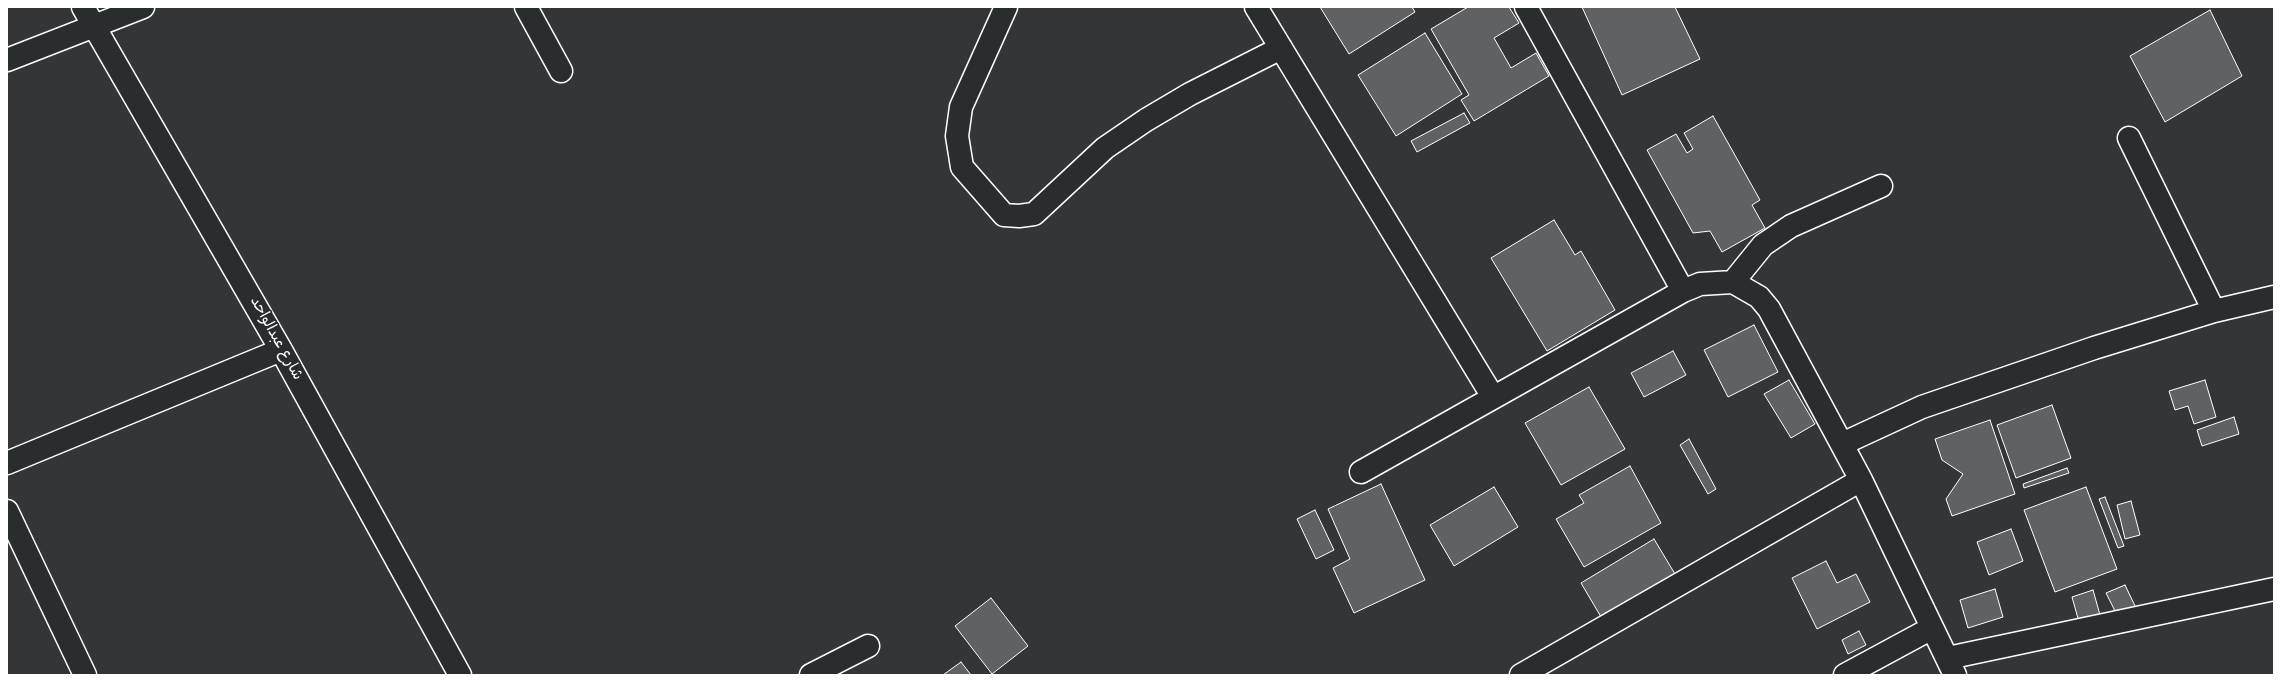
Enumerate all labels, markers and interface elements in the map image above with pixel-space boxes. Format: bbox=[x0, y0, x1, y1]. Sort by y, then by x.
street label: شارع عبدالواحد bbox=[245, 294, 305, 384]

